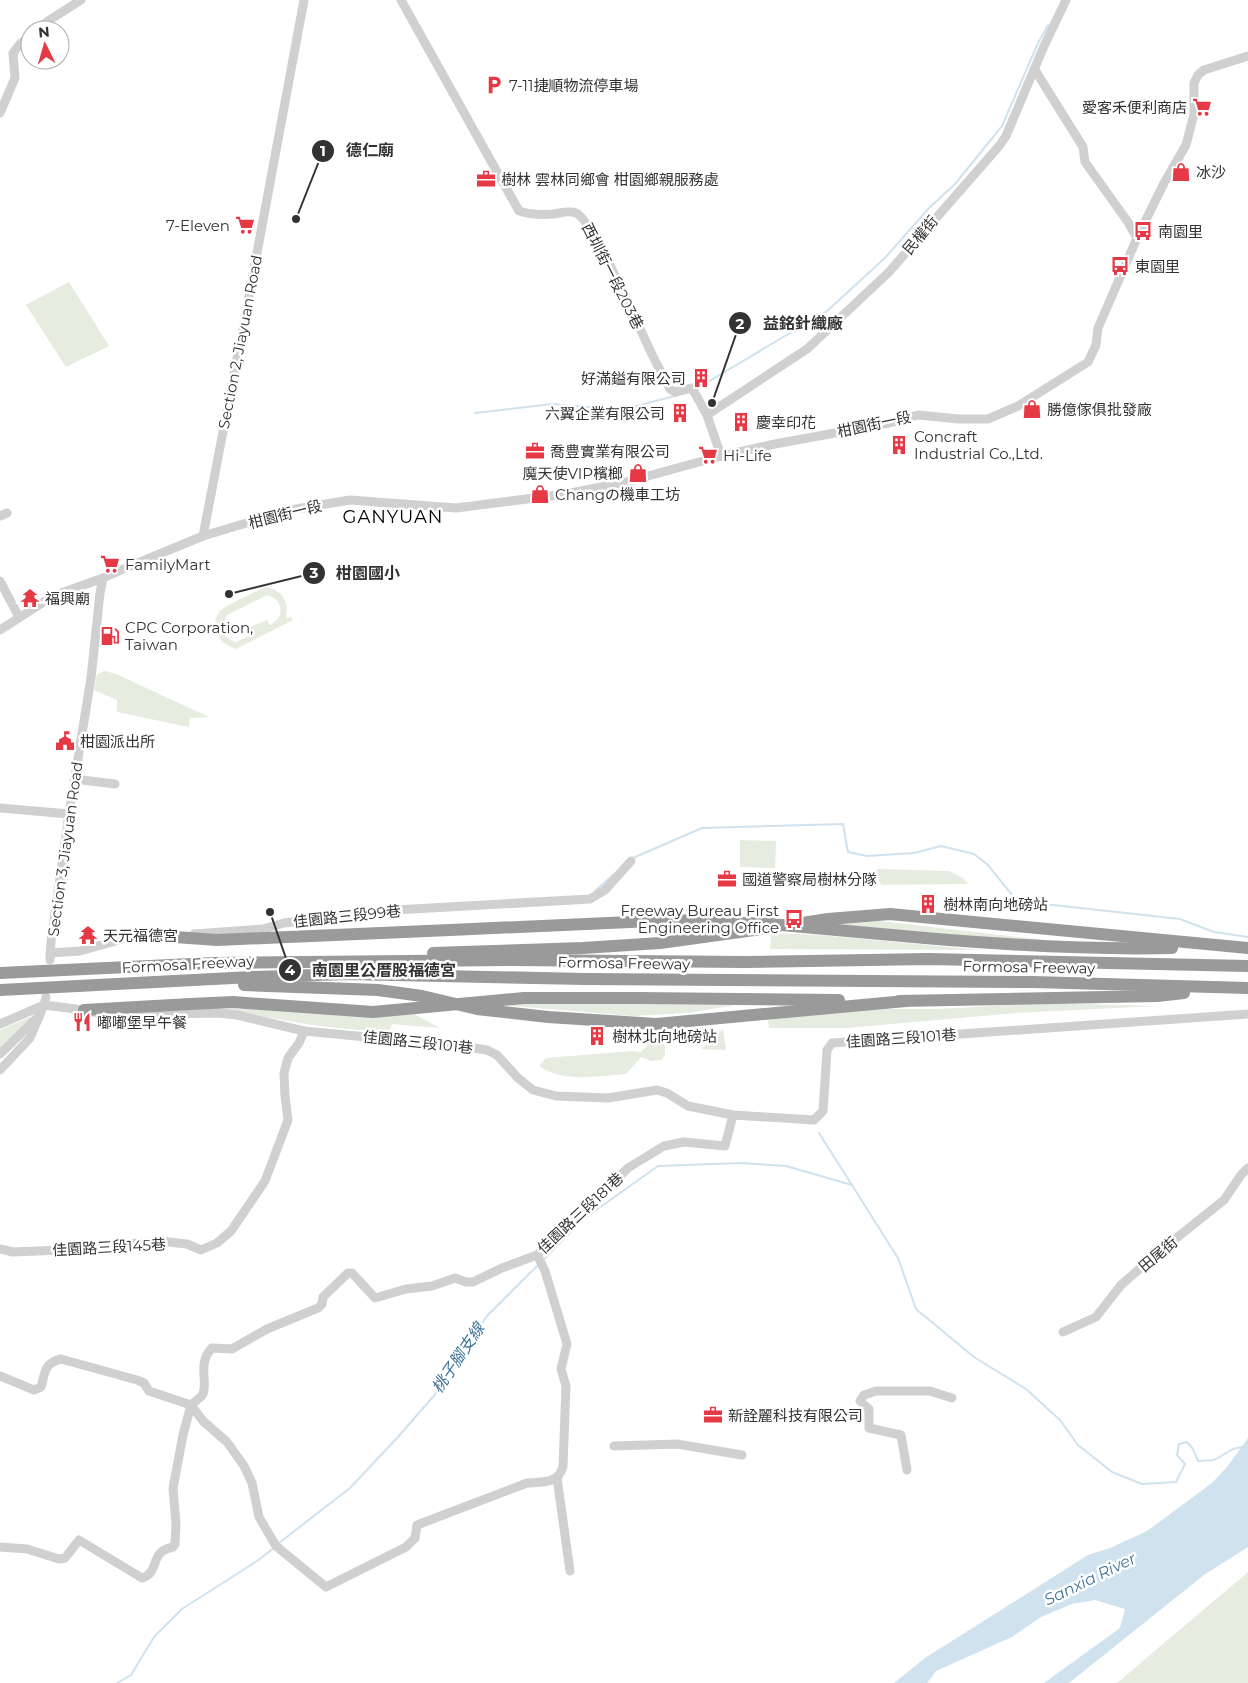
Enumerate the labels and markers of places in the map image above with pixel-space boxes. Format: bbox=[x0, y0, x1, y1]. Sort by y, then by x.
parking icon: 7-11捷順物流停車場 bbox=[483, 74, 505, 96]
place label: 7-11捷順物流停車場 bbox=[509, 76, 638, 95]
supermarket icon: 愛客禾便利商店 bbox=[1191, 96, 1213, 118]
place label: 愛客禾便利商店 bbox=[1082, 98, 1187, 117]
callout: 德仁廟 bbox=[311, 135, 404, 166]
shop icon: 冰沙 bbox=[1170, 161, 1192, 183]
place label: 冰沙 bbox=[1196, 163, 1226, 182]
office icon: 樹林 雲林同鄉會 柑園鄉親服務處 bbox=[475, 168, 497, 190]
place label: 樹林 雲林同鄉會 柑園鄉親服務處 bbox=[501, 170, 719, 189]
supermarket icon: 7-Eleven bbox=[234, 214, 256, 236]
place label: 7-Eleven bbox=[166, 216, 230, 235]
bus stop icon: 南園里 bbox=[1132, 220, 1154, 242]
place label: 南園里 bbox=[1158, 222, 1203, 241]
bus stop icon: 東園里 bbox=[1109, 255, 1131, 277]
place label: 東園里 bbox=[1135, 257, 1180, 276]
callout: 益銘針織廠 bbox=[728, 308, 853, 339]
building icon: 好滿鎰有限公司 bbox=[690, 367, 712, 389]
place label: 好滿鎰有限公司 bbox=[581, 369, 686, 388]
shop icon: 勝億傢俱批發廠 bbox=[1021, 398, 1043, 420]
place label: 勝億傢俱批發廠 bbox=[1047, 400, 1152, 419]
building icon: 六翼企業有限公司 bbox=[669, 402, 691, 424]
place label: 六翼企業有限公司 bbox=[545, 404, 665, 423]
building icon: 慶幸印花 bbox=[730, 411, 752, 433]
place label: 慶幸印花 bbox=[756, 413, 816, 432]
place label: Concraft Industrial Co.,Ltd. bbox=[914, 427, 1043, 463]
building icon: Concraft Industrial Co.,Ltd. bbox=[888, 434, 910, 456]
office icon: 喬豊實業有限公司 bbox=[524, 440, 546, 462]
place label: 喬豊實業有限公司 bbox=[550, 442, 670, 461]
supermarket icon: Hi-Life bbox=[697, 444, 719, 466]
place label: Hi-Life bbox=[723, 446, 772, 465]
shop icon: 魔天使VIP檳榔 bbox=[627, 462, 649, 484]
place label: 魔天使VIP檳榔 bbox=[522, 464, 623, 483]
shop icon: Changの機車工坊 bbox=[529, 483, 551, 505]
place label: Changの機車工坊 bbox=[555, 485, 680, 504]
supermarket icon: FamilyMart bbox=[99, 553, 121, 575]
place label: FamilyMart bbox=[125, 555, 211, 574]
callout: 柑園國小 bbox=[301, 558, 410, 589]
temple icon: 福興廟 bbox=[19, 587, 41, 609]
place label: 福興廟 bbox=[45, 589, 90, 608]
place label: CPC Corporation, Taiwan bbox=[125, 618, 253, 654]
fuel station icon: CPC Corporation, Taiwan bbox=[99, 625, 121, 647]
public building icon: 柑園派出所 bbox=[54, 730, 76, 752]
place label: 柑園派出所 bbox=[80, 732, 155, 751]
office icon: 國道警察局樹林分隊 bbox=[716, 868, 738, 890]
place label: 國道警察局樹林分隊 bbox=[742, 870, 877, 889]
building icon: 樹林南向地磅站 bbox=[917, 893, 939, 915]
place label: 樹林南向地磅站 bbox=[943, 895, 1048, 914]
place label: Freeway Bureau First Engineering Office bbox=[621, 901, 779, 937]
bus stop icon: Freeway Bureau First Engineering Office bbox=[783, 908, 805, 930]
temple icon: 天元福德宮 bbox=[77, 924, 99, 946]
place label: 天元福德宮 bbox=[103, 926, 178, 945]
callout: 南園里公厝股福德宮 bbox=[277, 954, 466, 985]
restaurant icon: 嘟嘟堡早午餐 bbox=[71, 1011, 93, 1033]
place label: 嘟嘟堡早午餐 bbox=[97, 1013, 187, 1032]
building icon: 樹林北向地磅站 bbox=[586, 1025, 608, 1047]
place label: 樹林北向地磅站 bbox=[612, 1027, 717, 1046]
office icon: 新詮麗科技有限公司 bbox=[702, 1404, 724, 1426]
place label: 新詮麗科技有限公司 bbox=[728, 1406, 863, 1425]

